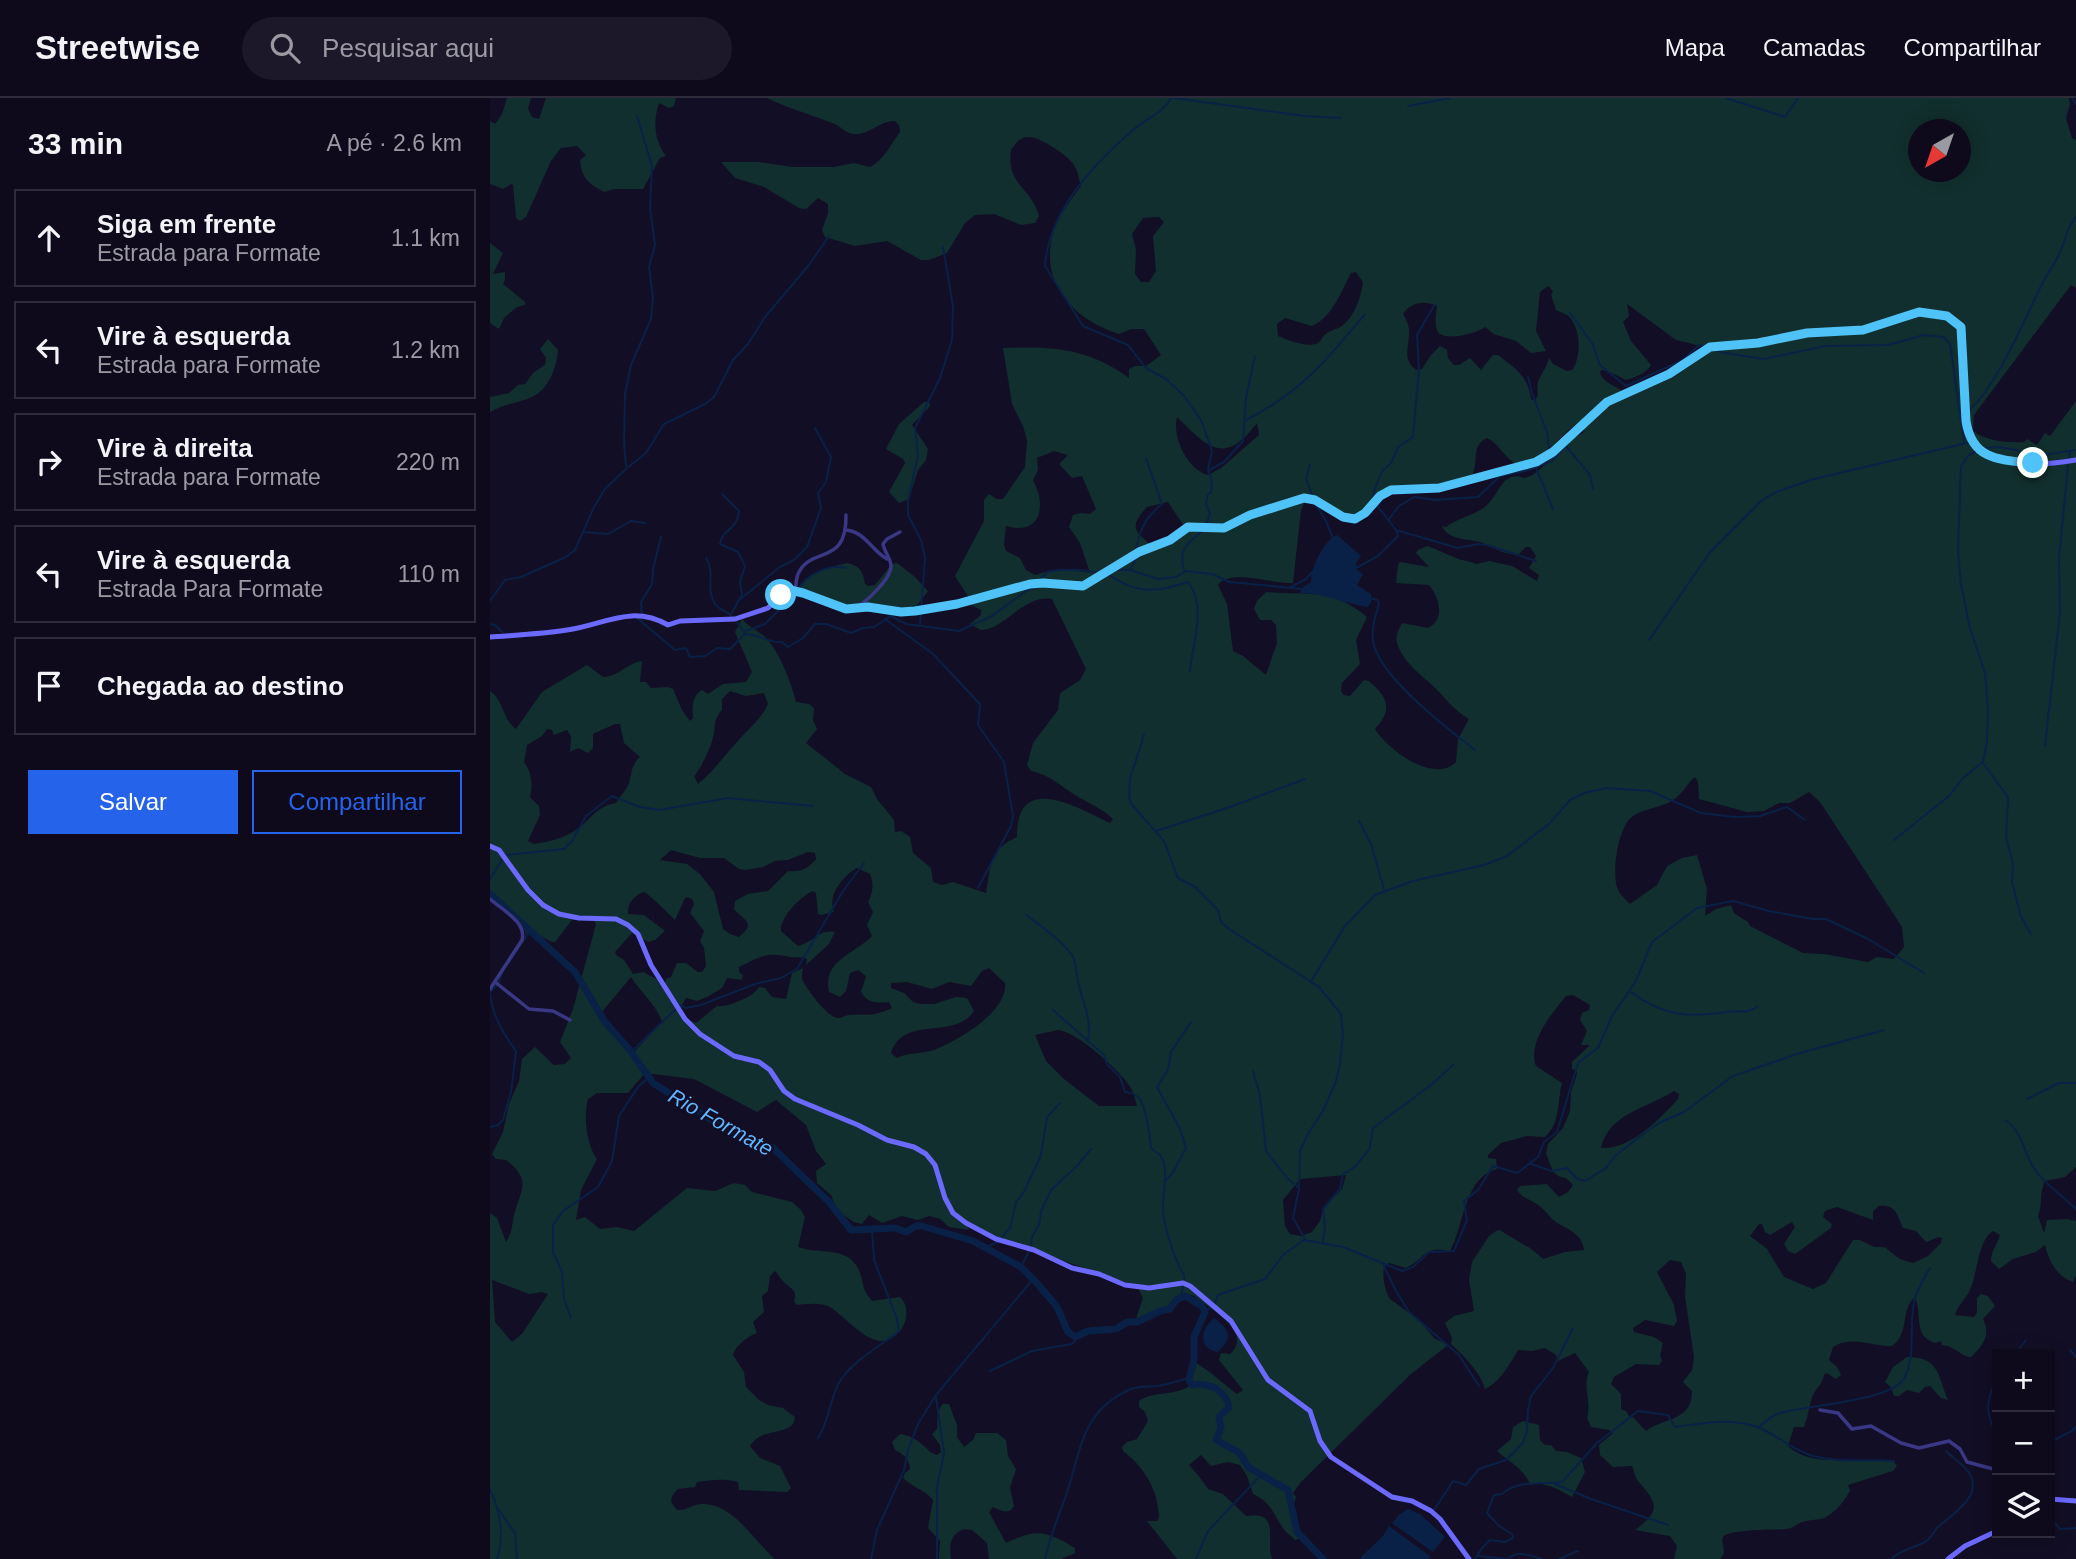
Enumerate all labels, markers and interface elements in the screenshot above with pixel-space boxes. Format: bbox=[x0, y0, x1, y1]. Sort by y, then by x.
search box bbox=[242, 17, 732, 80]
text: Streetwise bbox=[35, 29, 200, 66]
icon: search bbox=[266, 29, 304, 67]
text: Pesquisar aqui bbox=[322, 33, 494, 63]
text: Mapa bbox=[1665, 34, 1725, 61]
text: Camadas bbox=[1763, 34, 1866, 61]
text: Compartilhar bbox=[1904, 34, 2041, 61]
north arrow bbox=[1908, 119, 1971, 182]
text: 33 min bbox=[28, 127, 123, 160]
text: A pé · 2.6 km bbox=[326, 130, 462, 156]
text: Siga em frente bbox=[97, 209, 276, 239]
icon: ahead bbox=[30, 219, 68, 257]
text: 1.1 km bbox=[391, 225, 460, 251]
text: Estrada para Formate bbox=[97, 240, 321, 266]
text: Vire à esquerda bbox=[97, 321, 290, 351]
icon: left bbox=[30, 331, 68, 369]
text: 1.2 km bbox=[391, 337, 460, 363]
text: Estrada para Formate bbox=[97, 352, 321, 378]
text: Vire à direita bbox=[97, 433, 253, 463]
icon: right bbox=[30, 443, 68, 481]
route end bbox=[2017, 447, 2048, 478]
text: 220 m bbox=[396, 449, 460, 475]
text: Estrada para Formate bbox=[97, 464, 321, 490]
text: Vire à esquerda bbox=[97, 545, 290, 575]
icon: left bbox=[30, 555, 68, 593]
text: 110 m bbox=[398, 561, 460, 587]
text: Estrada Para Formate bbox=[97, 576, 323, 602]
route start bbox=[765, 579, 796, 610]
icon: arrive bbox=[30, 667, 68, 705]
text: Chegada ao destino bbox=[97, 671, 344, 701]
button: Salvar bbox=[28, 770, 238, 834]
button: Compartilhar bbox=[252, 770, 462, 834]
water label: Rio Formate bbox=[665, 1084, 777, 1160]
map controls bbox=[1992, 1349, 2055, 1538]
button: + bbox=[1992, 1349, 2055, 1412]
button: − bbox=[1992, 1412, 2055, 1475]
button: layers bbox=[1992, 1475, 2055, 1538]

